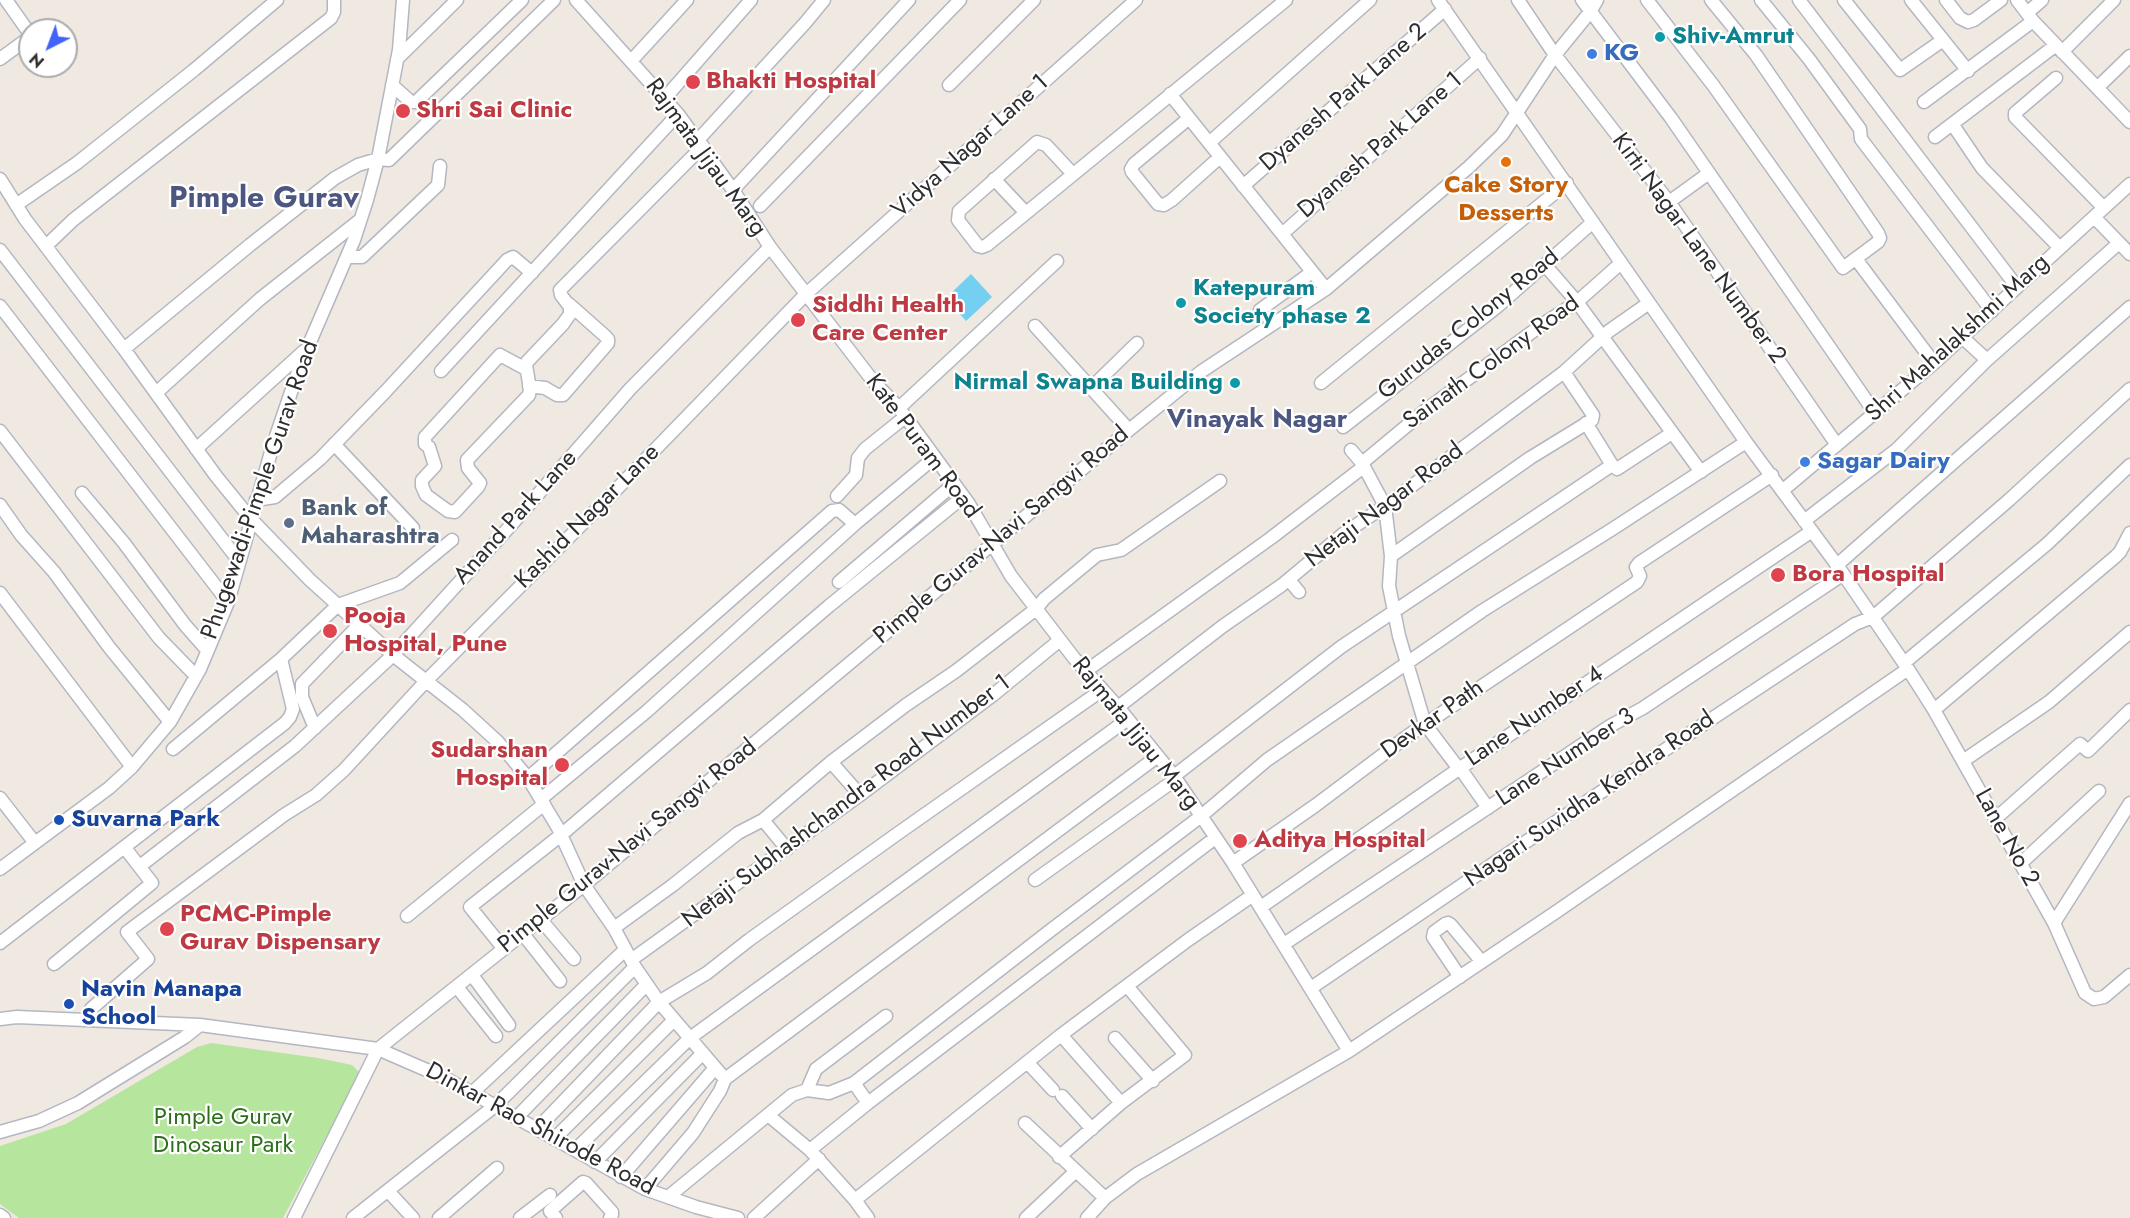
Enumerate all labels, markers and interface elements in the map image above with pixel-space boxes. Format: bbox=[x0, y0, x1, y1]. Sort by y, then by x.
north arrow bbox=[18, 18, 78, 78]
street label: Dyanesh Park Lane 2 bbox=[1255, 18, 1433, 178]
place label: Shiv-Amrut bbox=[1672, 23, 1794, 51]
marker: Shiv-Amrut bbox=[1653, 30, 1667, 44]
place label: KG bbox=[1604, 40, 1639, 68]
text: N bbox=[25, 47, 49, 73]
marker: KG bbox=[1585, 47, 1599, 61]
street label: Dyanesh Park Lane 1 bbox=[1293, 67, 1469, 225]
place label: Bhakti Hospital bbox=[706, 68, 876, 96]
street label: Vidya Nagar Lane 1 bbox=[887, 69, 1055, 225]
marker: Bhakti Hospital bbox=[684, 73, 702, 91]
street label: Rajmata Jijau Marg bbox=[638, 74, 772, 242]
place label: Shri Sai Clinic bbox=[416, 97, 572, 125]
marker: Shri Sai Clinic bbox=[394, 102, 412, 120]
street label: Kirti Nagar Lane Number 2 bbox=[1605, 128, 1791, 370]
marker: Cake Story Desserts bbox=[1499, 155, 1513, 169]
place label: Cake Story Desserts bbox=[1444, 172, 1568, 228]
district label: Pimple Gurav bbox=[169, 182, 359, 218]
street label: Gurudas Colony Road bbox=[1373, 243, 1565, 407]
street label: Shri Mahalakshmi Marg bbox=[1860, 249, 2056, 429]
place label: Katepuram Society phase 2 bbox=[1193, 275, 1371, 331]
street label: Sainath Colony Road bbox=[1398, 289, 1586, 437]
place label: Siddhi Health Care Center bbox=[812, 292, 964, 348]
marker: Katepuram Society phase 2 bbox=[1174, 296, 1188, 310]
marker: Siddhi Health Care Center bbox=[789, 311, 807, 329]
street label: Phugewadi-Pimple Gurav Road bbox=[196, 337, 326, 643]
street label: Kate Puram Road bbox=[858, 369, 986, 525]
place label: Nirmal Swapna Building bbox=[954, 369, 1223, 397]
marker: Nirmal Swapna Building bbox=[1228, 376, 1242, 390]
district label: Vinayak Nagar bbox=[1167, 405, 1347, 437]
street label: Pimple Gurav-Navi Sangvi Road bbox=[869, 421, 1135, 651]
street label: Netaji Nagar Road bbox=[1300, 437, 1470, 575]
street label: Kashid Nagar Lane bbox=[510, 439, 666, 595]
street label: Anand Park Lane bbox=[448, 445, 584, 591]
place label: Sagar Dairy bbox=[1817, 448, 1950, 476]
marker: Sagar Dairy bbox=[1798, 455, 1812, 469]
place label: Bank of Maharashtra bbox=[301, 495, 440, 551]
marker: Bank of Maharashtra bbox=[282, 516, 296, 530]
place label: Bora Hospital bbox=[1792, 561, 1945, 589]
marker: Bora Hospital bbox=[1769, 566, 1787, 584]
place label: Pooja Hospital, Pune bbox=[344, 603, 507, 659]
marker: Pooja Hospital, Pune bbox=[321, 622, 339, 640]
street label: Rajmata Jijau Marg bbox=[1065, 652, 1205, 816]
street label: Lane Number 4 bbox=[1461, 660, 1609, 774]
street label: Netaji Subhashchandra Road Number 1 bbox=[677, 669, 1017, 935]
street label: Devkar Path bbox=[1376, 674, 1490, 766]
street label: Lane Number 3 bbox=[1491, 703, 1641, 813]
street label: Nagari Suvidha Kendra Road bbox=[1460, 706, 1720, 894]
street label: Pimple Gurav-Navi Sangvi Road bbox=[493, 734, 763, 960]
place label: Sudarshan Hospital bbox=[430, 737, 548, 793]
marker: Sudarshan Hospital bbox=[553, 756, 571, 774]
street label: Lane No 2 bbox=[1967, 784, 2045, 892]
place label: Suvarna Park bbox=[71, 806, 220, 834]
marker: Suvarna Park bbox=[52, 813, 66, 827]
place label: Aditya Hospital bbox=[1254, 827, 1426, 855]
marker: Aditya Hospital bbox=[1231, 832, 1249, 850]
place label: PCMC-Pimple Gurav Dispensary bbox=[180, 901, 380, 957]
marker: PCMC-Pimple Gurav Dispensary bbox=[158, 920, 176, 938]
place label: Navin Manapa School bbox=[81, 976, 242, 1032]
marker: Navin Manapa School bbox=[62, 997, 76, 1011]
street label: Dinkar Rao Shirode Road bbox=[420, 1057, 660, 1203]
park label: Pimple Gurav Dinosaur Park bbox=[153, 1104, 293, 1160]

